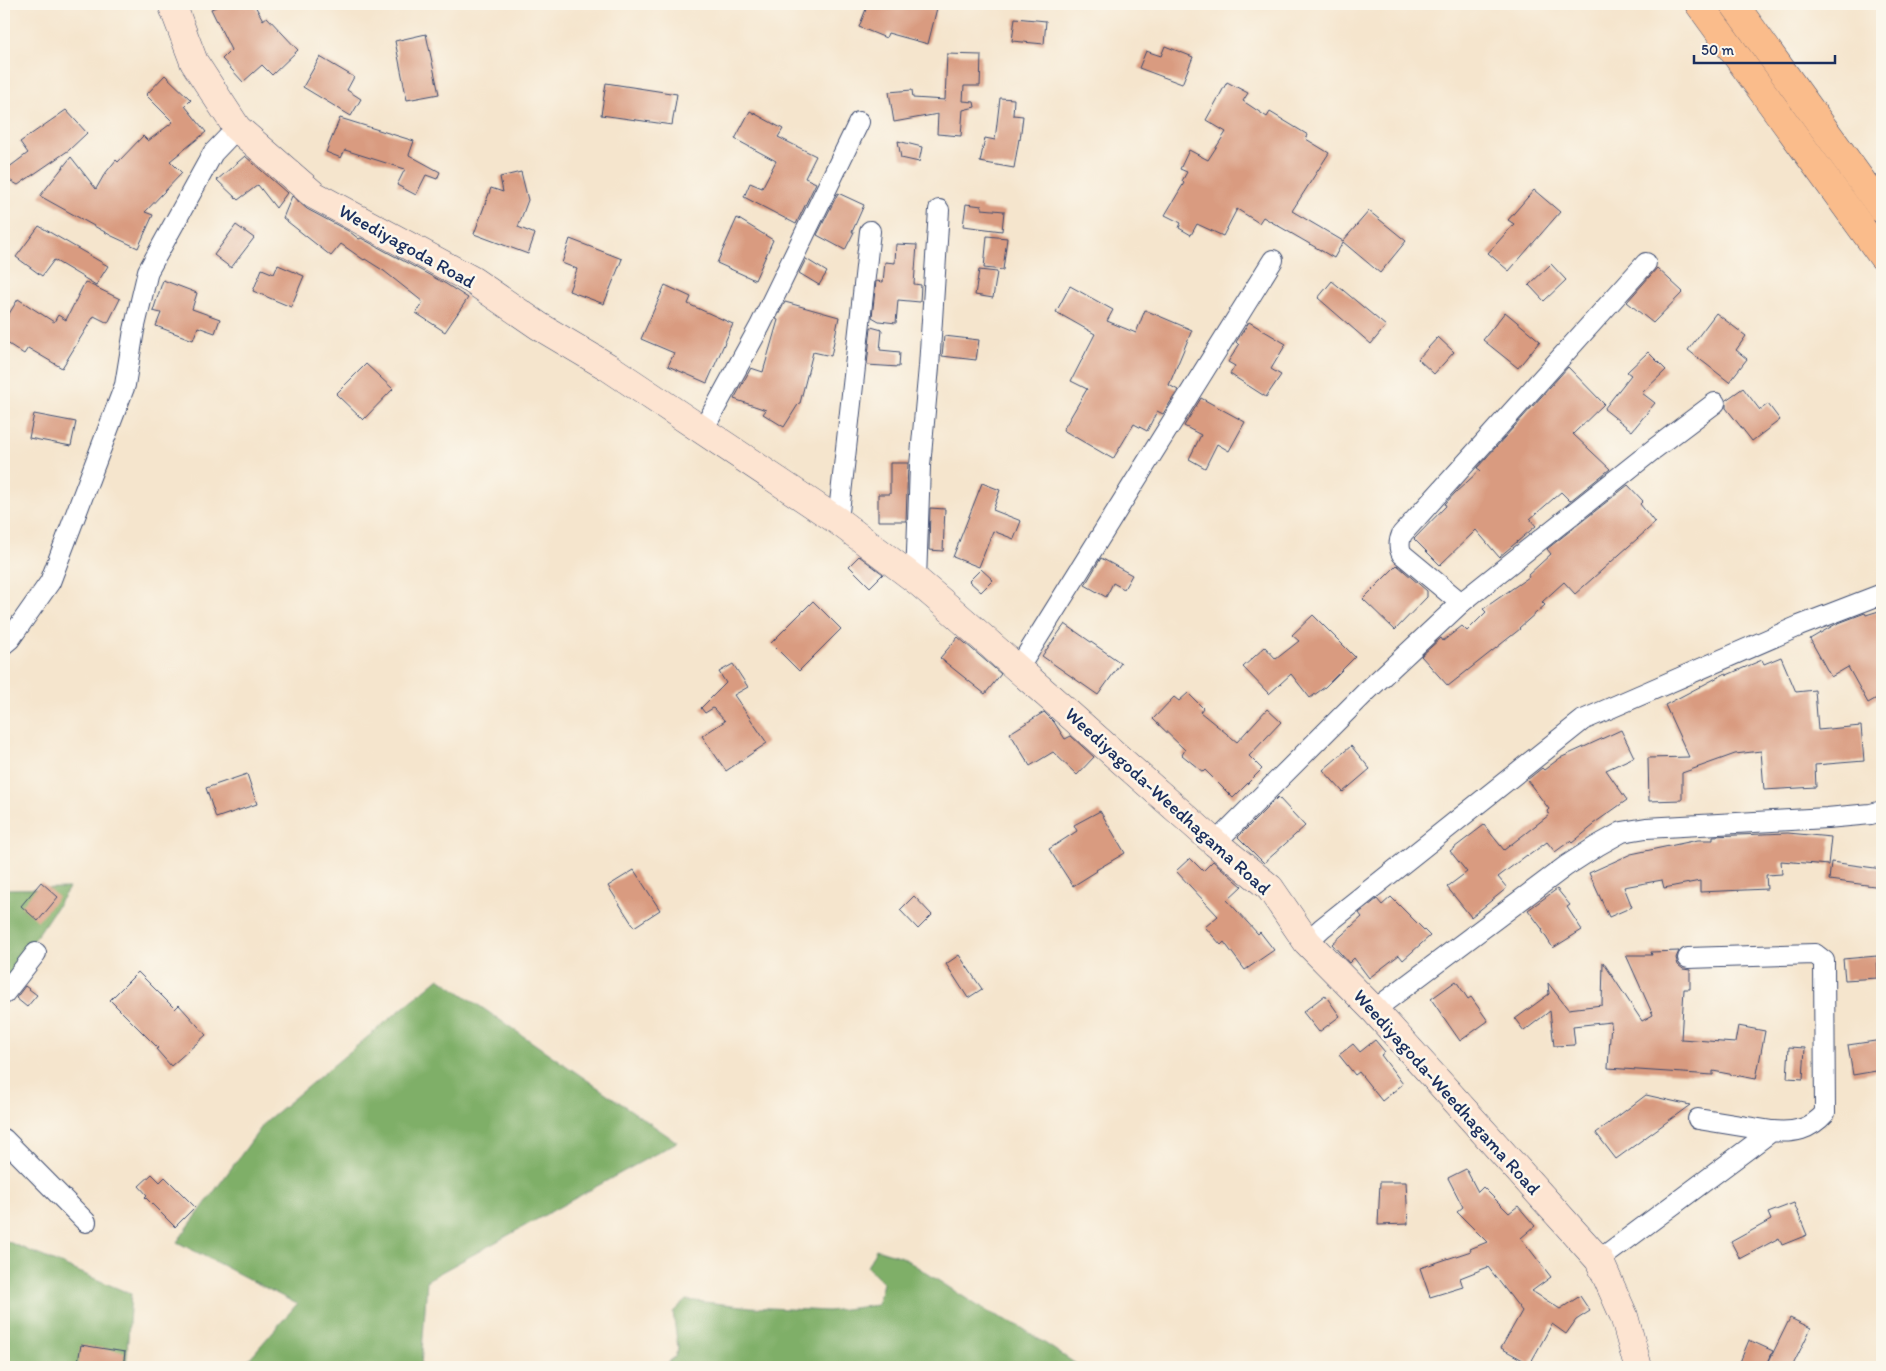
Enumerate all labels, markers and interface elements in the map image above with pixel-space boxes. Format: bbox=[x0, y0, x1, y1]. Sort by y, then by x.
scale bar bbox=[1694, 32, 1835, 64]
text: 50 m bbox=[1701, 41, 1734, 59]
street label: Weediyagoda Road bbox=[335, 199, 479, 293]
street label: Weediyagoda-Weedhagama Road bbox=[1060, 702, 1276, 900]
street label: Weediyagoda-Weedhagama Road bbox=[1348, 984, 1546, 1200]

